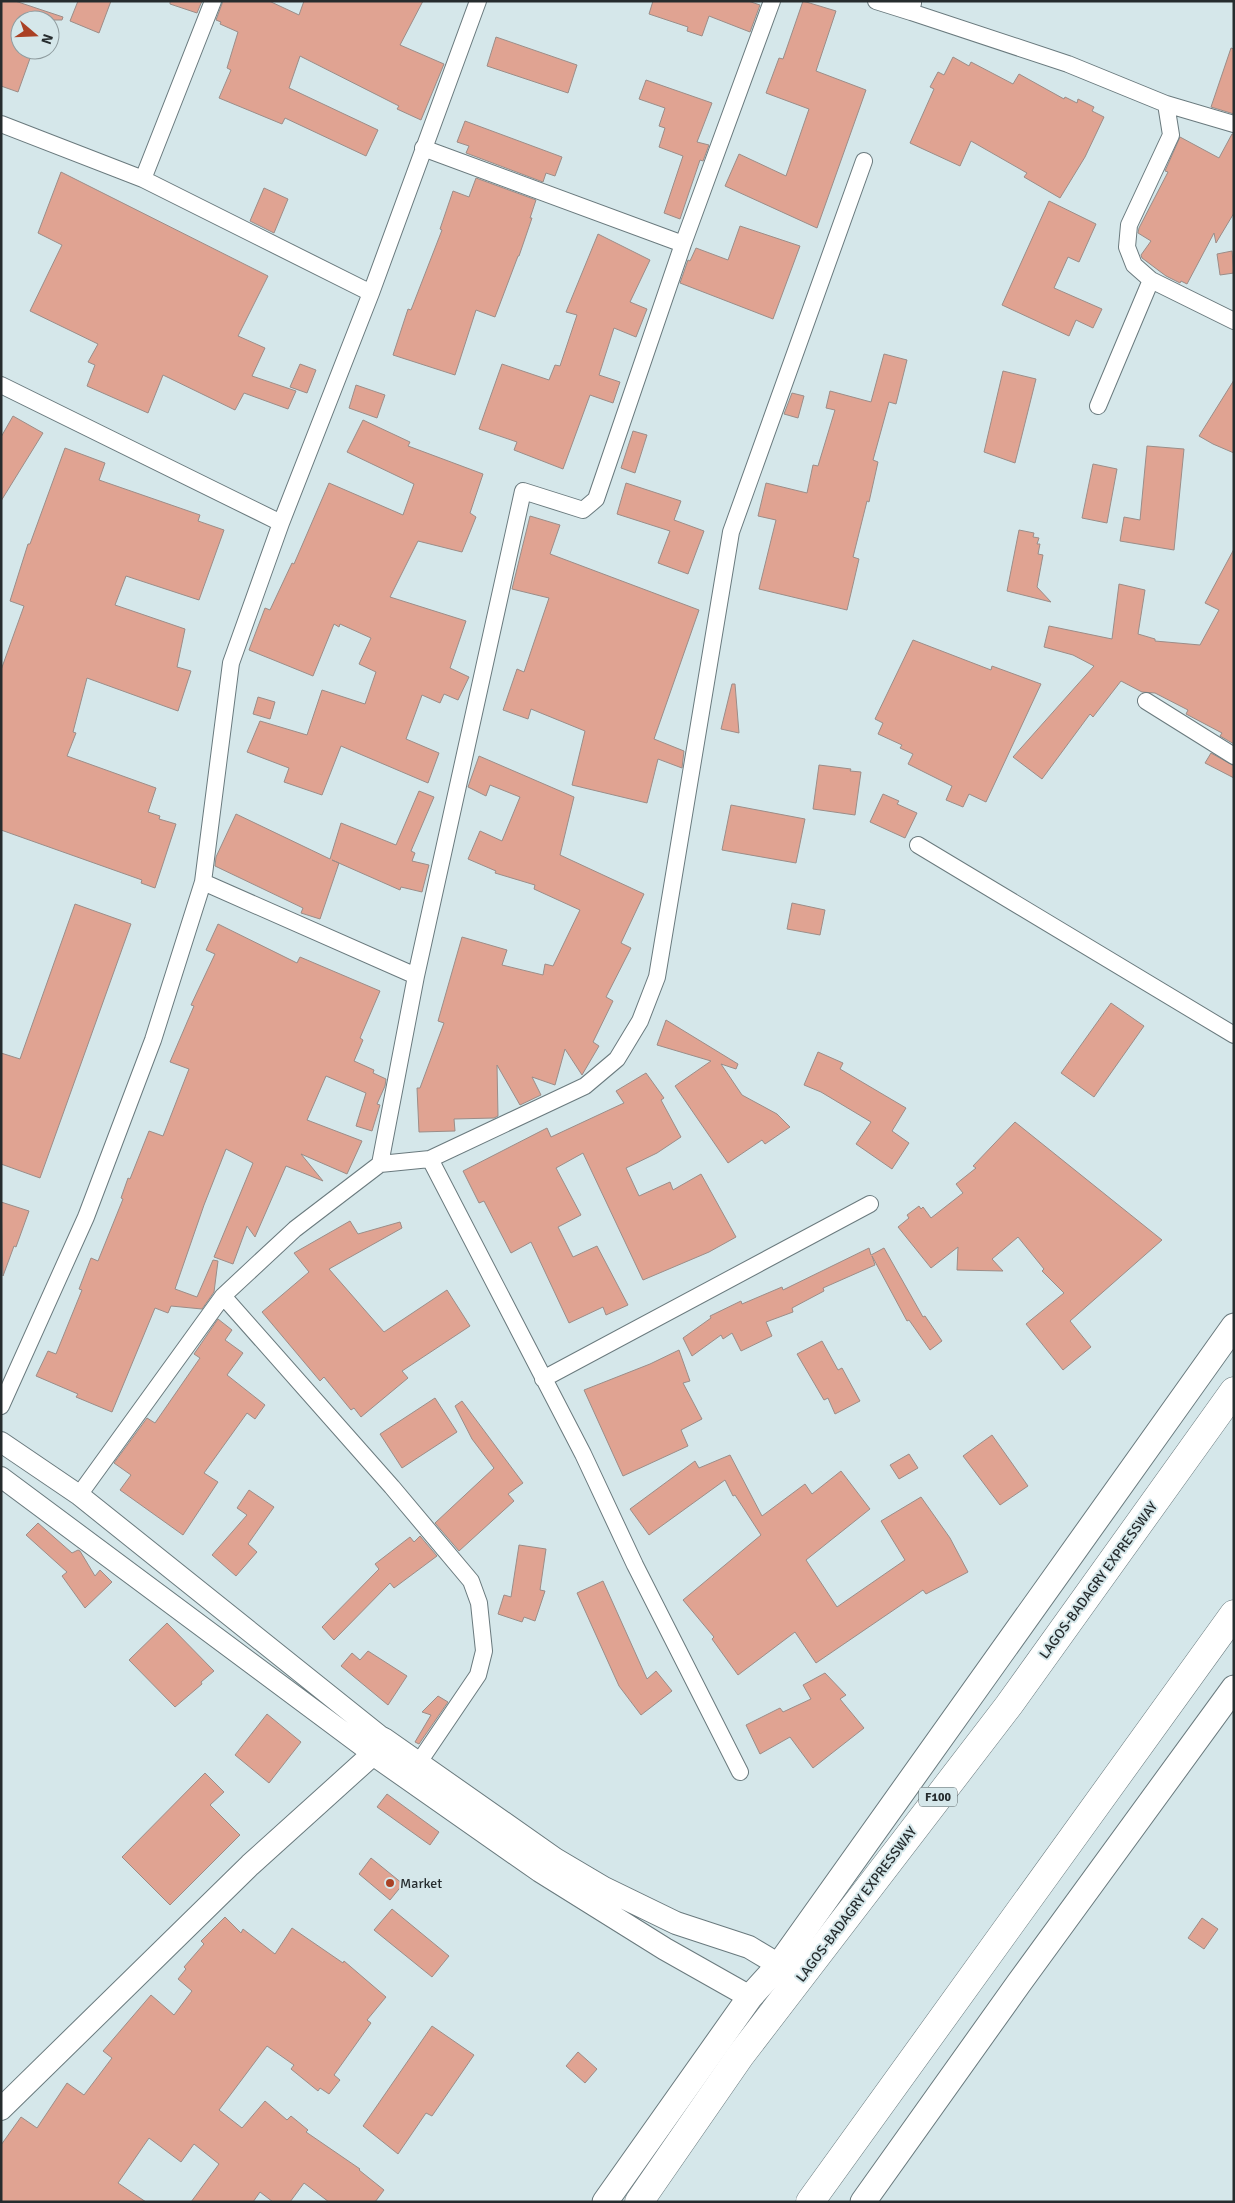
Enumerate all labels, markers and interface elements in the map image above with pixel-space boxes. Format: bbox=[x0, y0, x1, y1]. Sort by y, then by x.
north arrow bbox=[10, 10, 60, 60]
text: N bbox=[37, 32, 56, 46]
street label: LAGOS-BADAGRY EXPRESSWAY bbox=[1036, 1498, 1161, 1662]
road number: F100 bbox=[919, 1788, 957, 1806]
street label: LAGOS-BADAGRY EXPRESSWAY bbox=[792, 1823, 920, 1985]
place label: Market bbox=[400, 1875, 442, 1892]
marker: Market bbox=[384, 1877, 396, 1889]

